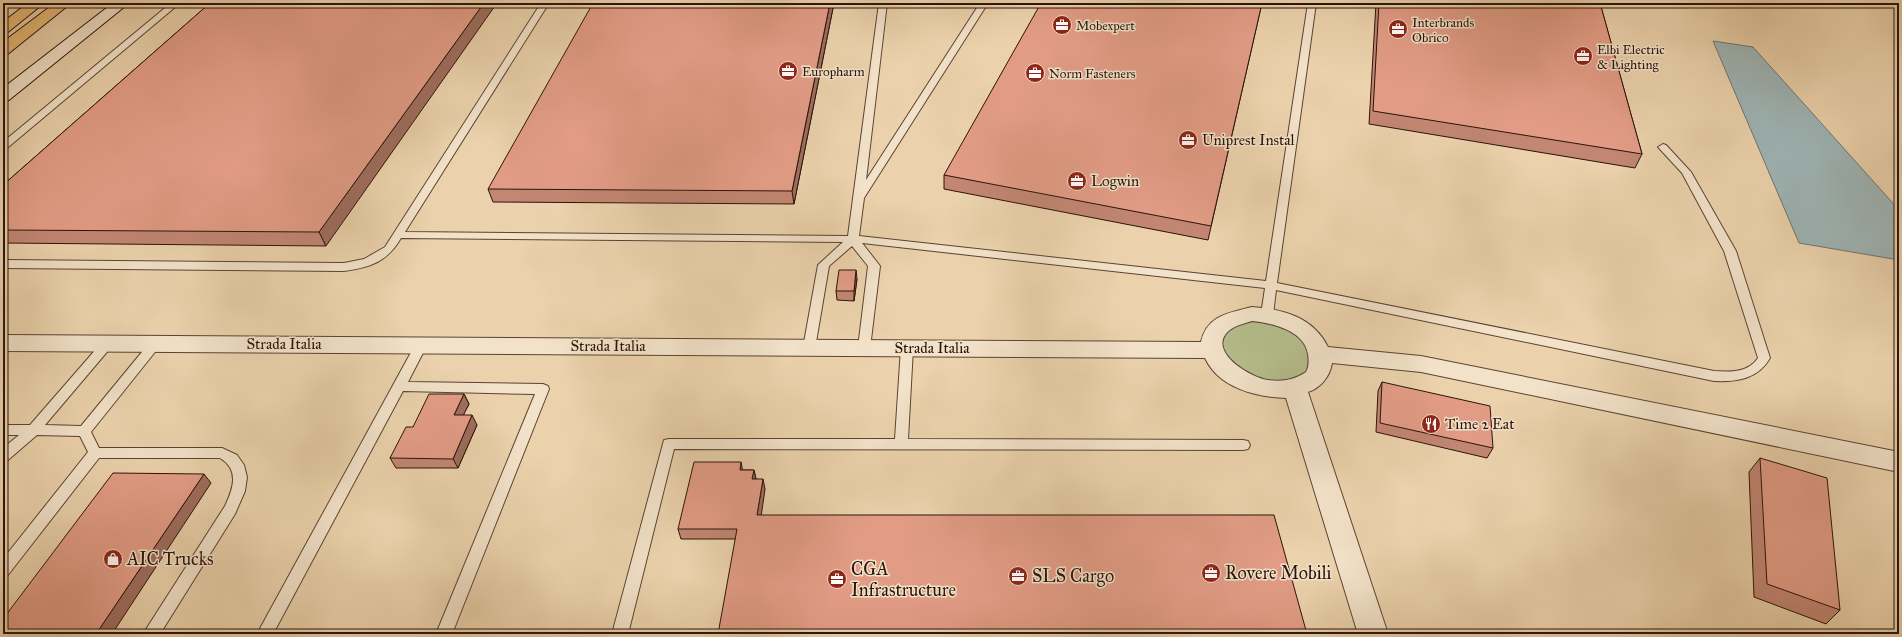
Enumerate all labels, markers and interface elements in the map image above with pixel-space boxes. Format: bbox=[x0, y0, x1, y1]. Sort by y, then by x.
office icon: Mobexpert bbox=[1051, 14, 1073, 36]
place label: Interbrands Obrico bbox=[1412, 15, 1475, 46]
place label: Mobexpert bbox=[1076, 18, 1135, 34]
office icon: Interbrands Obrico bbox=[1387, 18, 1409, 40]
place label: Elbi Electric & Lighting bbox=[1597, 42, 1665, 73]
office icon: Elbi Electric & Lighting bbox=[1572, 45, 1594, 67]
office icon: Europharm bbox=[777, 60, 799, 82]
office icon: Norm Fasteners bbox=[1024, 62, 1046, 84]
place label: Europharm bbox=[802, 64, 865, 80]
place label: Norm Fasteners bbox=[1049, 66, 1136, 82]
office icon: Uniprest Instal bbox=[1177, 129, 1199, 151]
place label: Uniprest Instal bbox=[1202, 131, 1296, 149]
office icon: Logwin bbox=[1066, 170, 1088, 192]
place label: Logwin bbox=[1091, 172, 1139, 190]
street label: Strada Italia bbox=[246, 335, 322, 353]
street label: Strada Italia bbox=[570, 337, 646, 355]
street label: Strada Italia bbox=[894, 339, 970, 357]
restaurant icon: Time 2 Eat bbox=[1420, 413, 1442, 435]
place label: Time 2 Eat bbox=[1445, 415, 1515, 433]
shop icon: AIC Trucks bbox=[102, 548, 124, 570]
place label: AIC Trucks bbox=[126, 548, 214, 570]
place label: CGA Infrastructure bbox=[851, 558, 956, 601]
office icon: Rovere Mobili bbox=[1200, 562, 1222, 584]
place label: Rovere Mobili bbox=[1225, 562, 1332, 584]
office icon: SLS Cargo bbox=[1007, 565, 1029, 587]
place label: SLS Cargo bbox=[1032, 565, 1114, 588]
office icon: CGA Infrastructure bbox=[826, 568, 848, 590]

